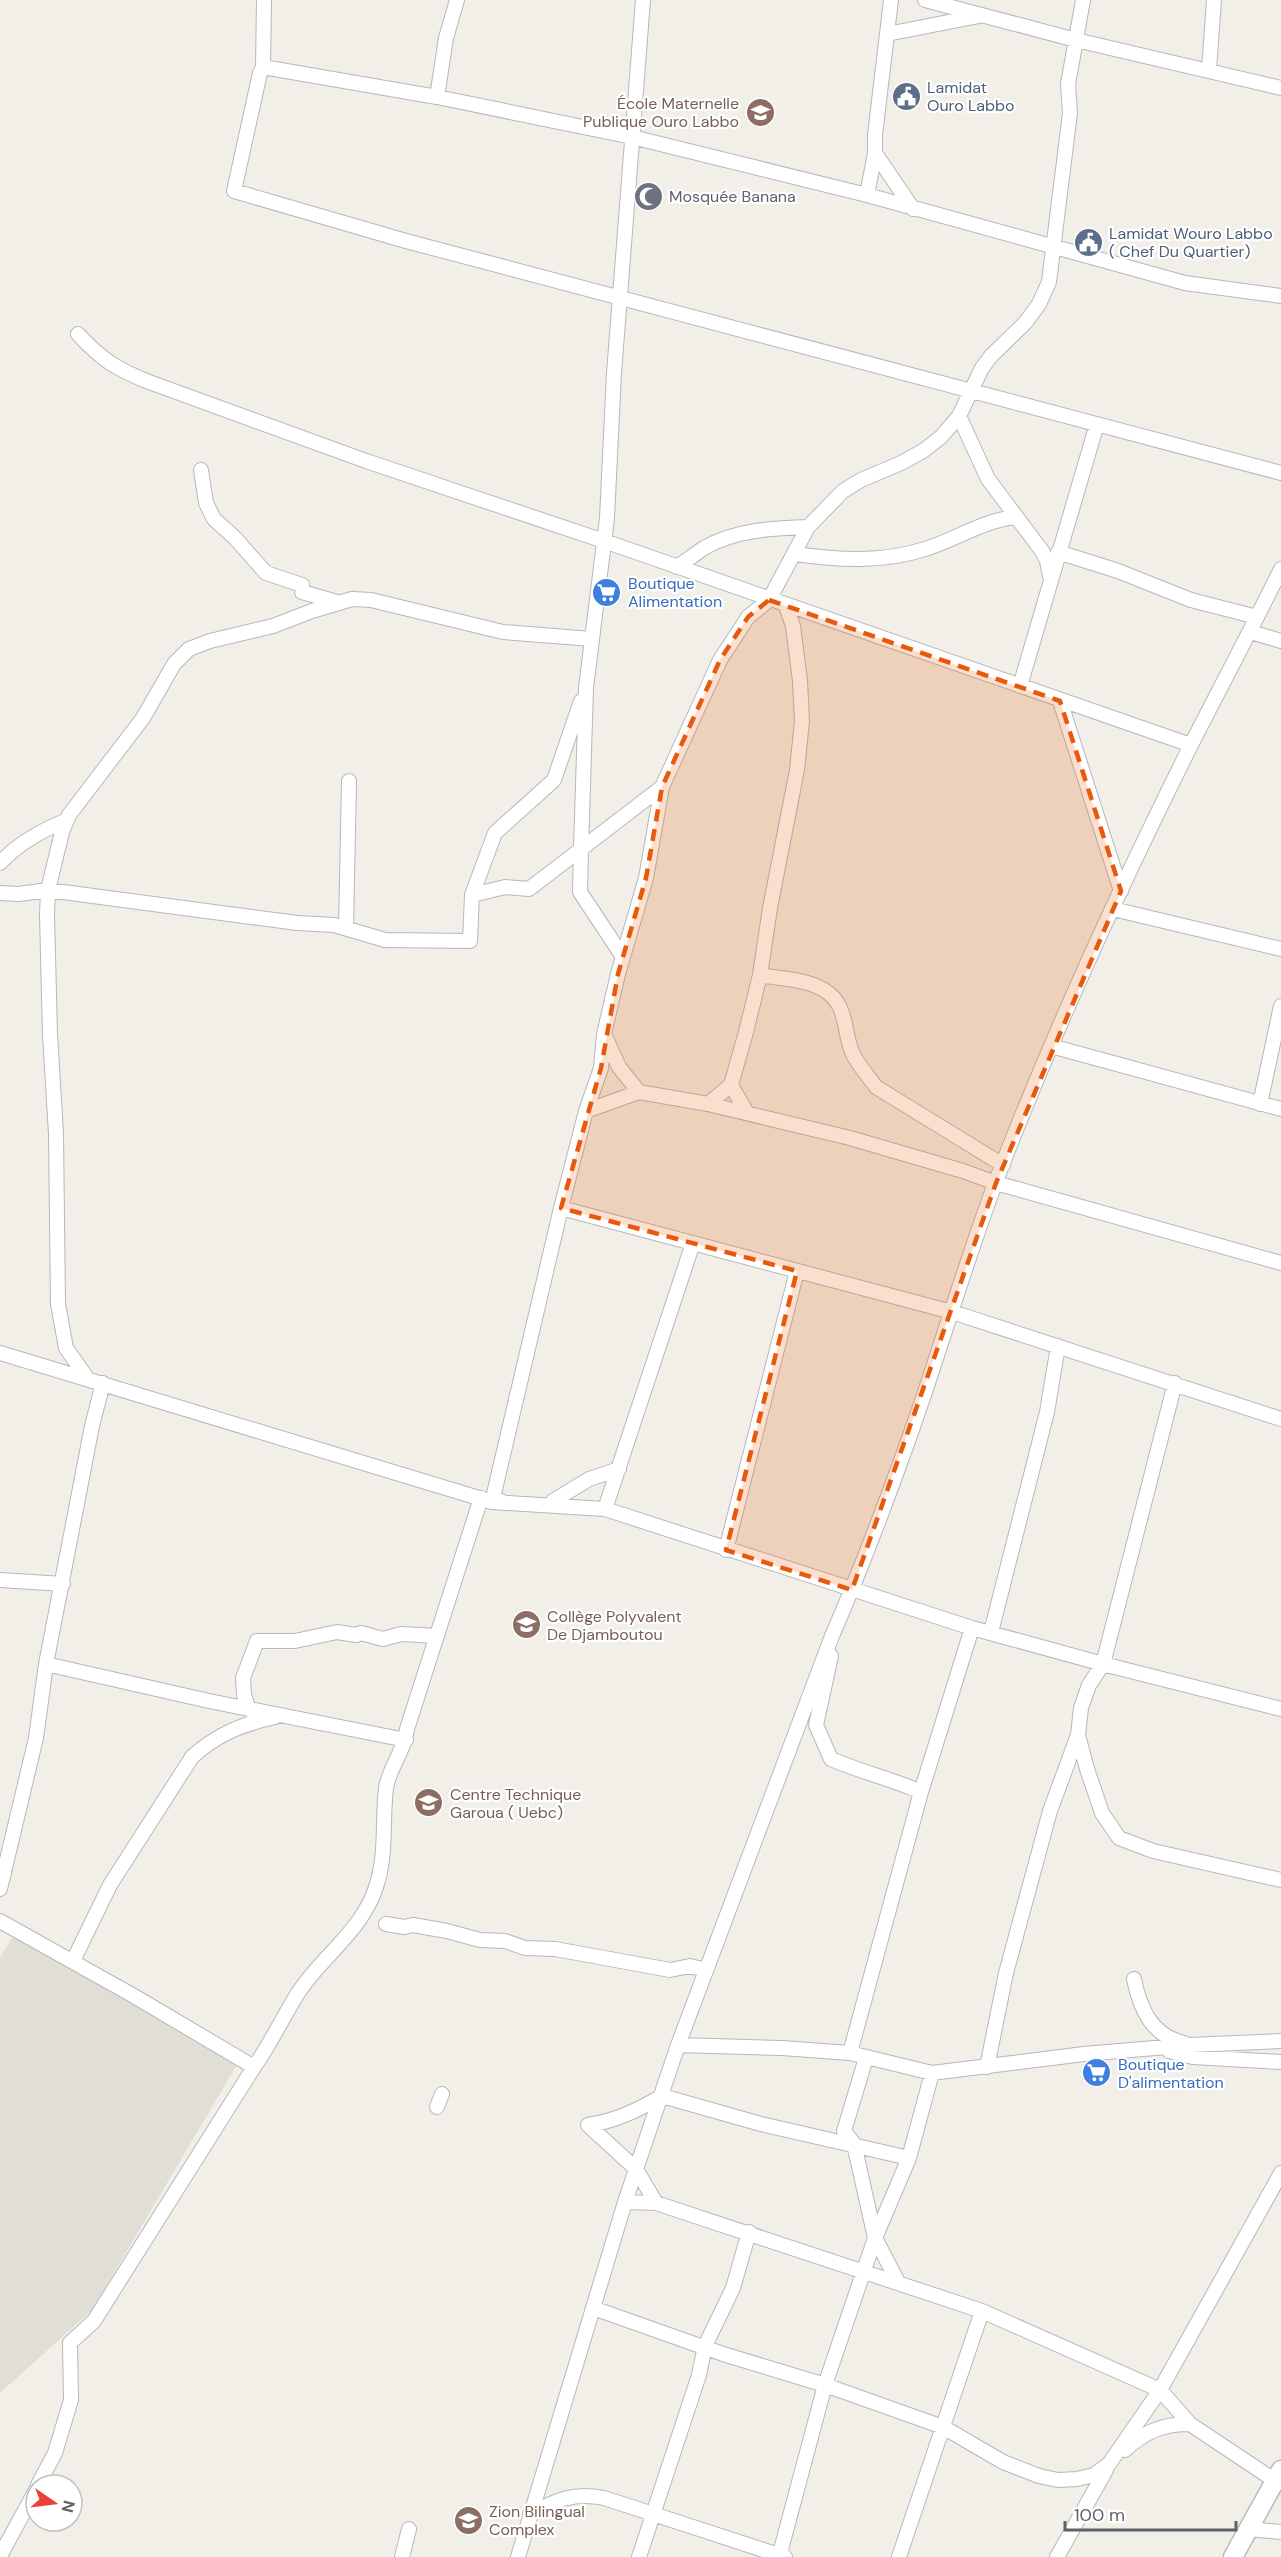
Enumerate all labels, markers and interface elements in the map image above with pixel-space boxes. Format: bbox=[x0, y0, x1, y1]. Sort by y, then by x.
place label: Lamidat Ouro Labbo bbox=[927, 77, 1015, 116]
public building icon: Lamidat Ouro Labbo bbox=[890, 80, 922, 112]
place label: École Maternelle Publique Ouro Labbo bbox=[583, 93, 739, 132]
school or university icon: École Maternelle Publique Ouro Labbo bbox=[744, 96, 776, 128]
mosque icon: Mosquée Banana bbox=[632, 180, 664, 212]
place label: Mosquée Banana bbox=[669, 186, 796, 207]
place label: Lamidat Wouro Labbo ( Chef Du Quartier) bbox=[1109, 223, 1273, 262]
public building icon: Lamidat Wouro Labbo ( Chef Du Quartier) bbox=[1072, 226, 1104, 258]
place label: Boutique Alimentation bbox=[628, 573, 722, 612]
supermarket icon: Boutique Alimentation bbox=[591, 576, 623, 608]
place label: Collège Polyvalent De Djamboutou bbox=[547, 1606, 682, 1645]
school or university icon: Collège Polyvalent De Djamboutou bbox=[510, 1609, 542, 1641]
place label: Centre Technique Garoua ( Uebc) bbox=[450, 1784, 581, 1823]
school or university icon: Centre Technique Garoua ( Uebc) bbox=[413, 1787, 445, 1819]
place label: Boutique D'alimentation bbox=[1118, 2054, 1224, 2093]
supermarket icon: Boutique D'alimentation bbox=[1081, 2057, 1113, 2089]
north arrow bbox=[24, 2473, 84, 2533]
scale bar bbox=[1065, 2494, 1236, 2532]
text: N bbox=[56, 2498, 80, 2515]
place label: Zion Bilingual Complex bbox=[489, 2501, 585, 2540]
text: 100 m bbox=[1074, 2503, 1125, 2527]
school or university icon: Zion Bilingual Complex bbox=[452, 2504, 484, 2536]

